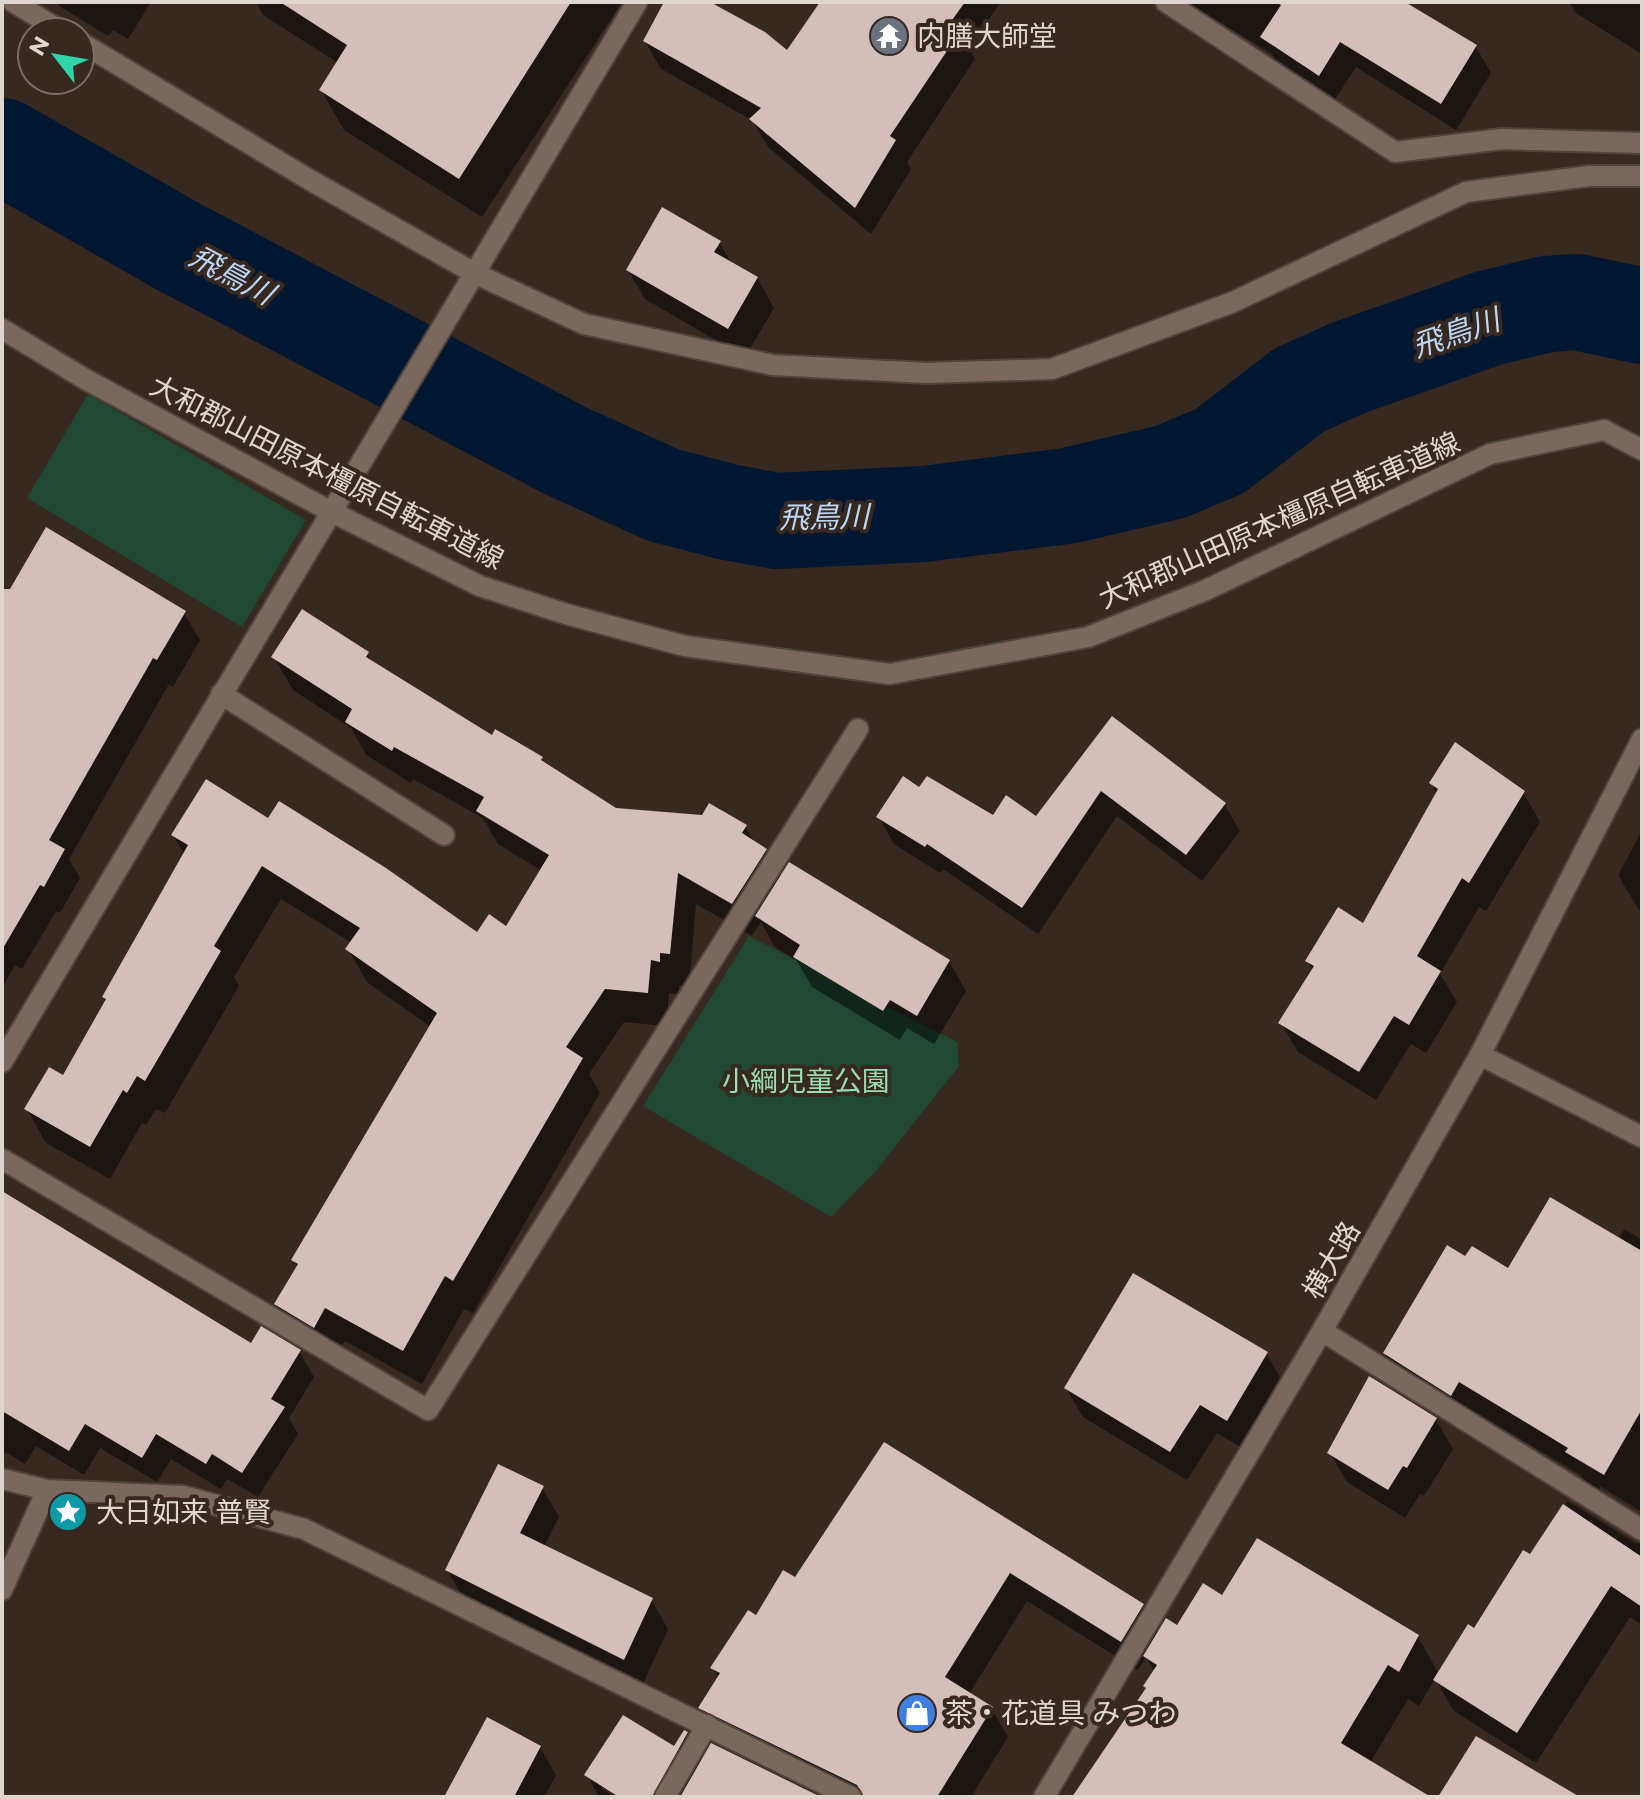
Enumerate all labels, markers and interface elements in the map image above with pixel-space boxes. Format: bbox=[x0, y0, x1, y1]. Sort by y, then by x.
temple icon: 内膳大師堂 bbox=[868, 15, 910, 57]
north arrow bbox=[16, 16, 96, 96]
place label: 内膳大師堂 bbox=[917, 19, 1057, 53]
text: N bbox=[23, 31, 55, 61]
water label: 飛鳥川 bbox=[184, 238, 283, 314]
water label: 飛鳥川 bbox=[1407, 300, 1507, 365]
street label: 大和郡山田原本橿原自転車道線 bbox=[145, 368, 509, 576]
street label: 大和郡山田原本橿原自転車道線 bbox=[1093, 425, 1465, 615]
water label: 飛鳥川 bbox=[779, 498, 872, 536]
park label: 小綱児童公園 bbox=[722, 1064, 890, 1098]
street label: 横大路 bbox=[1295, 1215, 1367, 1305]
place icon: 大日如来 普賢 bbox=[47, 1491, 89, 1533]
place label: 大日如来 普賢 bbox=[96, 1495, 271, 1529]
shop icon: 茶・花道具 みつわ bbox=[896, 1692, 938, 1734]
place label: 茶・花道具 みつわ bbox=[945, 1696, 1176, 1730]

